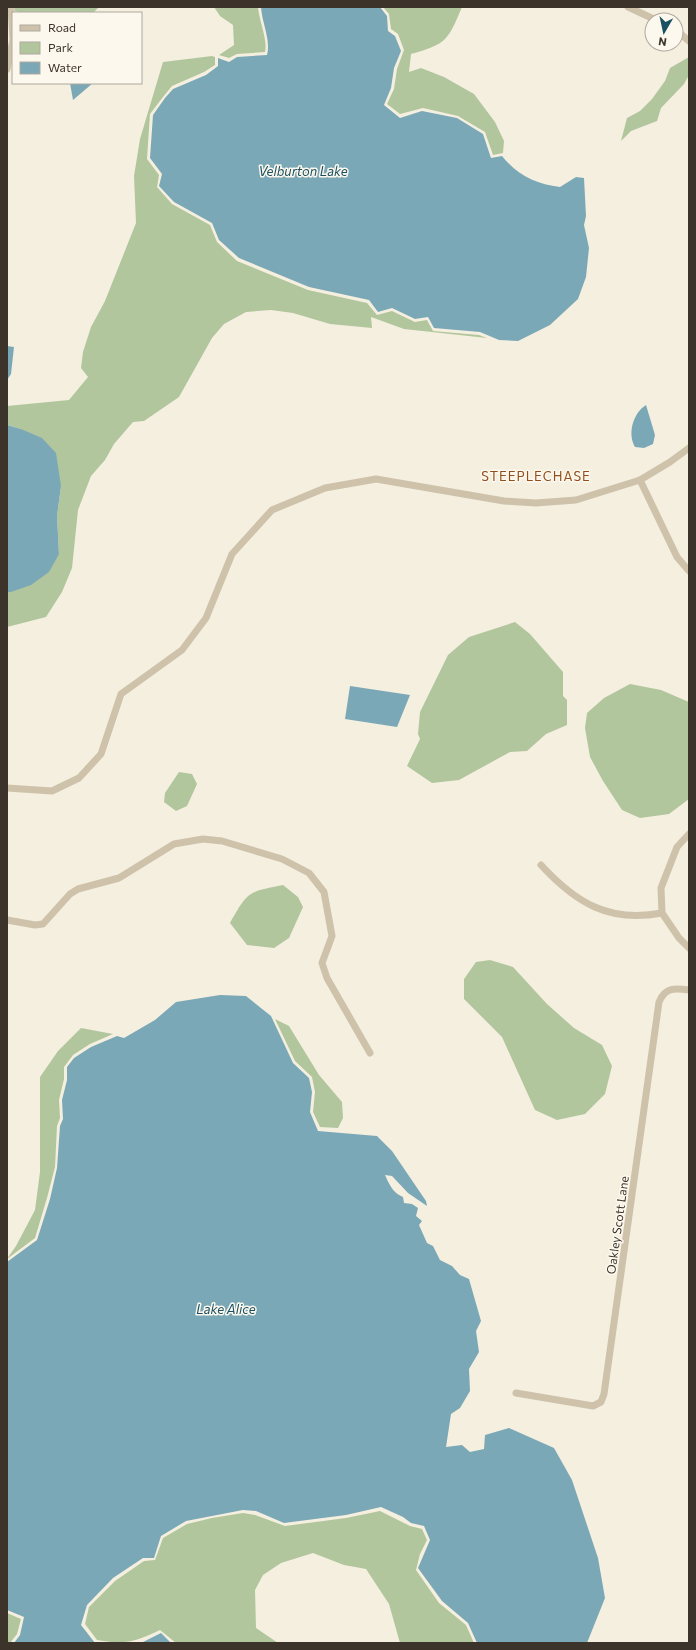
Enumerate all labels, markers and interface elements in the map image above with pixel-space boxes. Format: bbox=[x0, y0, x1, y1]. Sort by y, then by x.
legend bbox=[12, 12, 142, 84]
north arrow bbox=[644, 12, 684, 52]
text: Road bbox=[48, 20, 76, 34]
text: N bbox=[657, 35, 667, 49]
text: Park bbox=[48, 40, 74, 54]
text: Water bbox=[48, 60, 82, 74]
water label: Velburton Lake bbox=[258, 163, 348, 179]
district label: STEEPLECHASE bbox=[481, 468, 591, 484]
street label: Oakley Scott Lane bbox=[603, 1175, 631, 1275]
water label: Lake Alice bbox=[196, 1301, 256, 1317]

